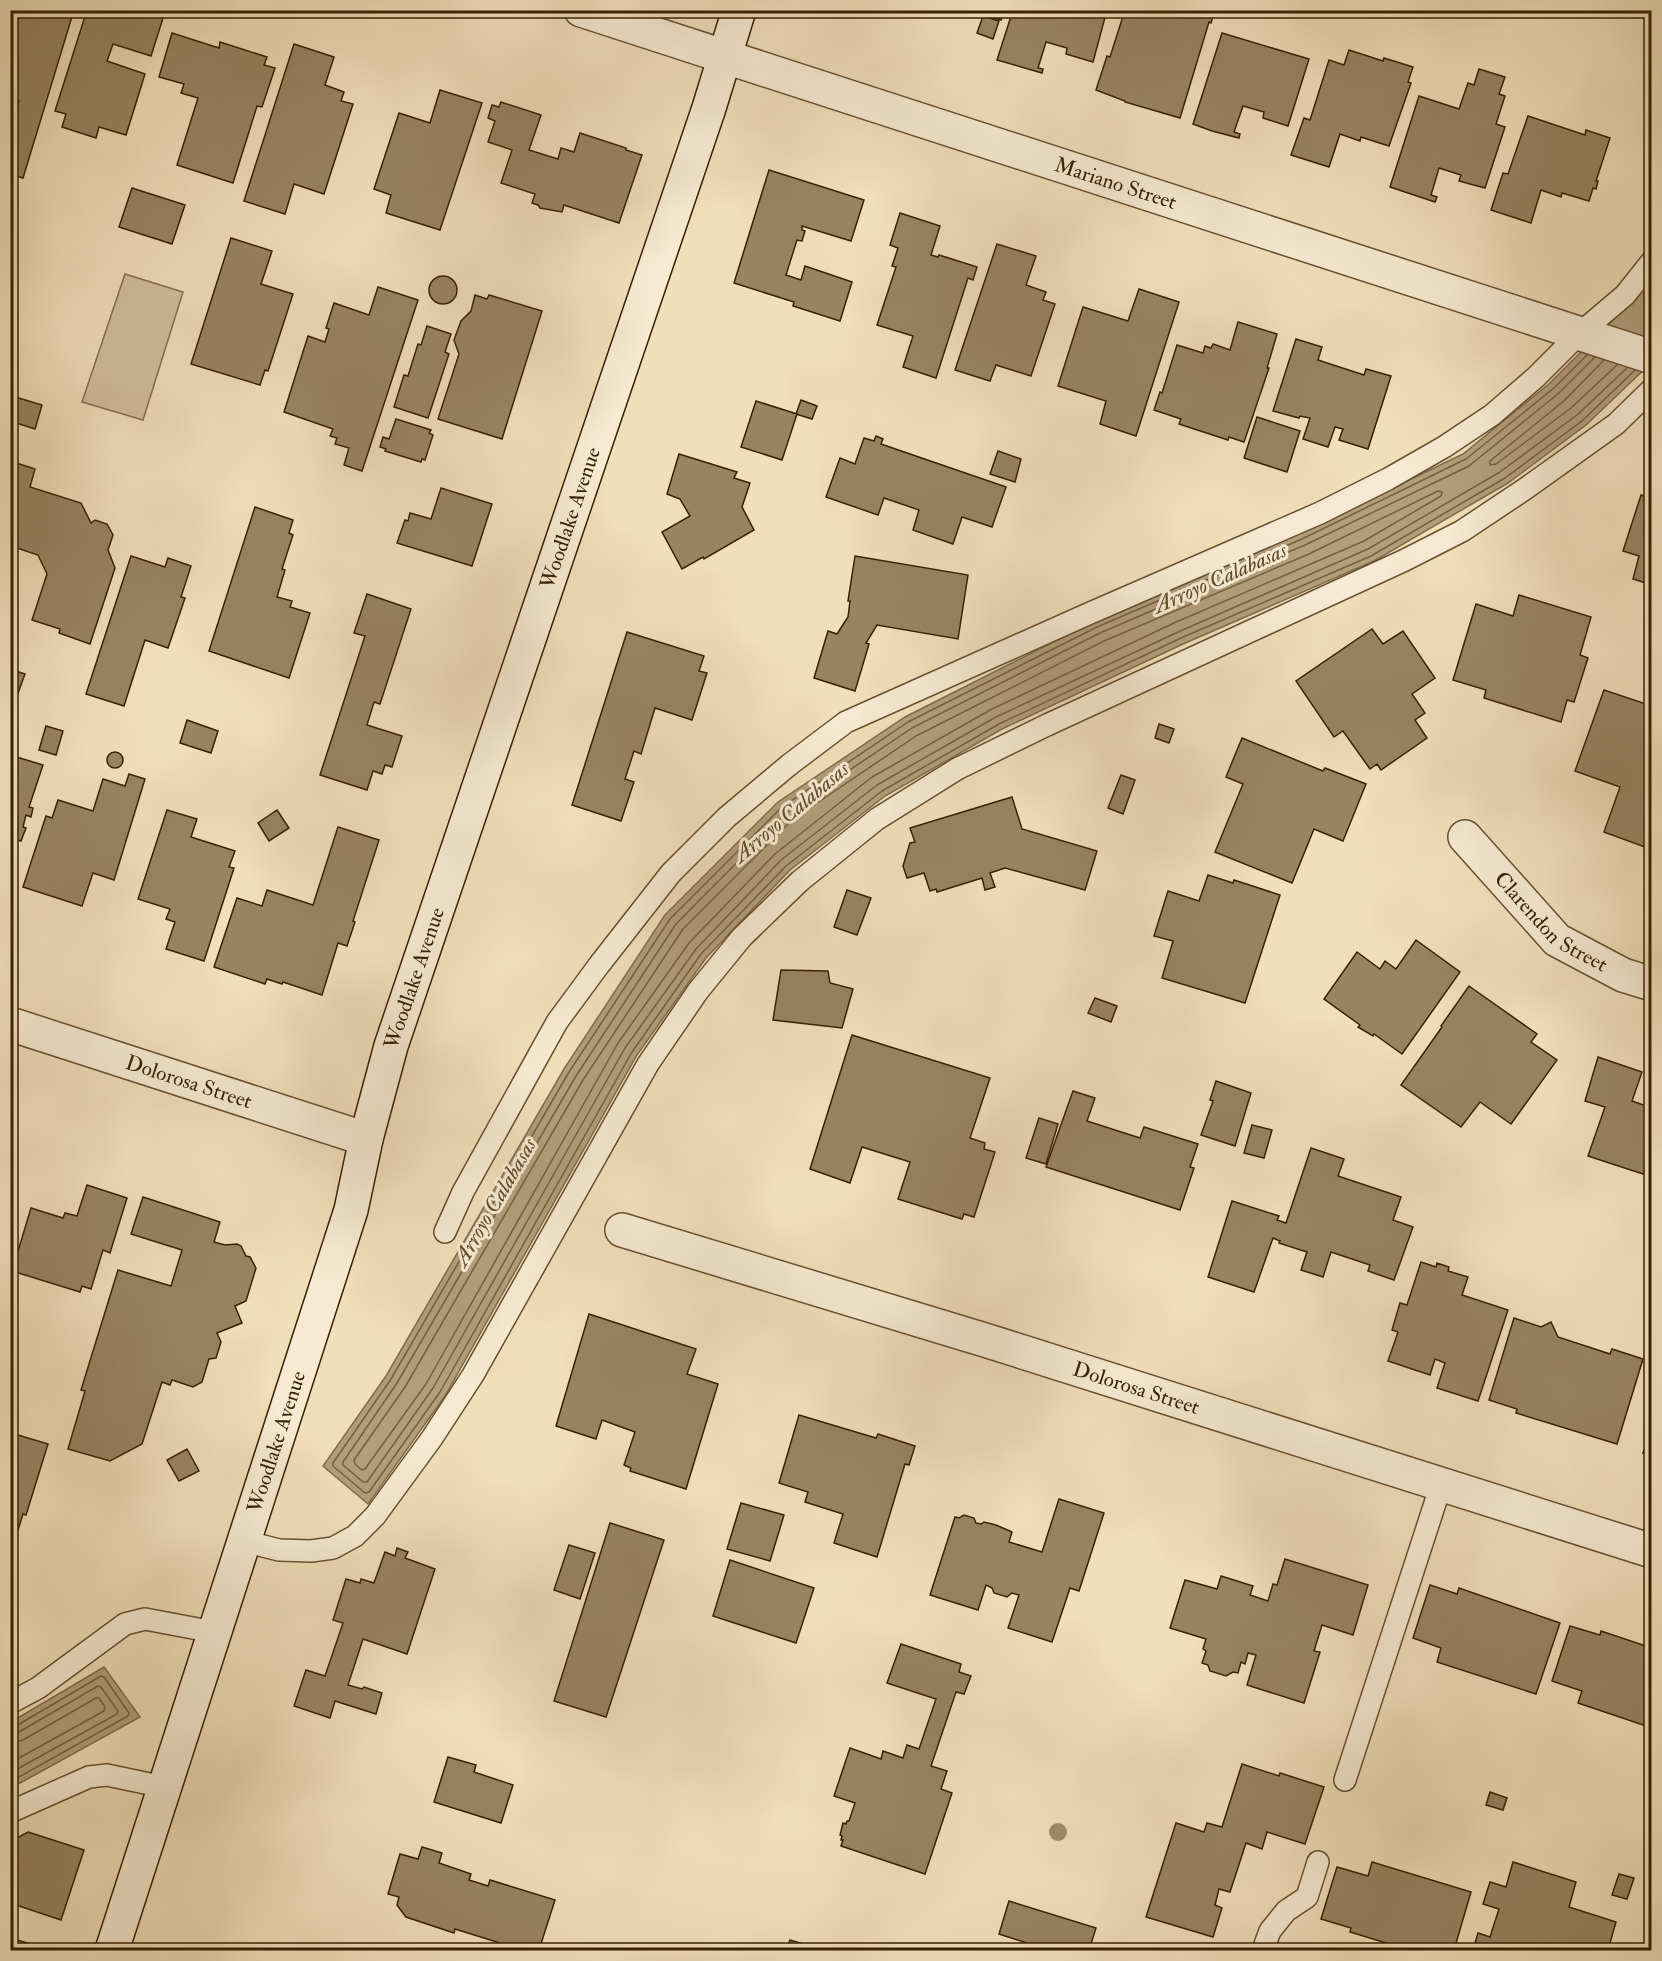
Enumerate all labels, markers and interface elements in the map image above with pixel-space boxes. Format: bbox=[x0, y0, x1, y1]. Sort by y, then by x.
street label: Mariano Street bbox=[1051, 151, 1180, 216]
street label: Woodlake Avenue bbox=[533, 443, 607, 593]
water label: Arroyo Calabasas bbox=[1147, 536, 1292, 621]
water label: Arroyo Calabasas bbox=[726, 755, 856, 870]
street label: Clarendon Street bbox=[1489, 866, 1612, 978]
street label: Woodlake Avenue bbox=[377, 904, 451, 1054]
street label: Dolorosa Street bbox=[122, 1049, 256, 1115]
water label: Arroyo Calabasas bbox=[446, 1132, 543, 1273]
street label: Dolorosa Street bbox=[1070, 1355, 1203, 1421]
street label: Woodlake Avenue bbox=[240, 1367, 312, 1517]

